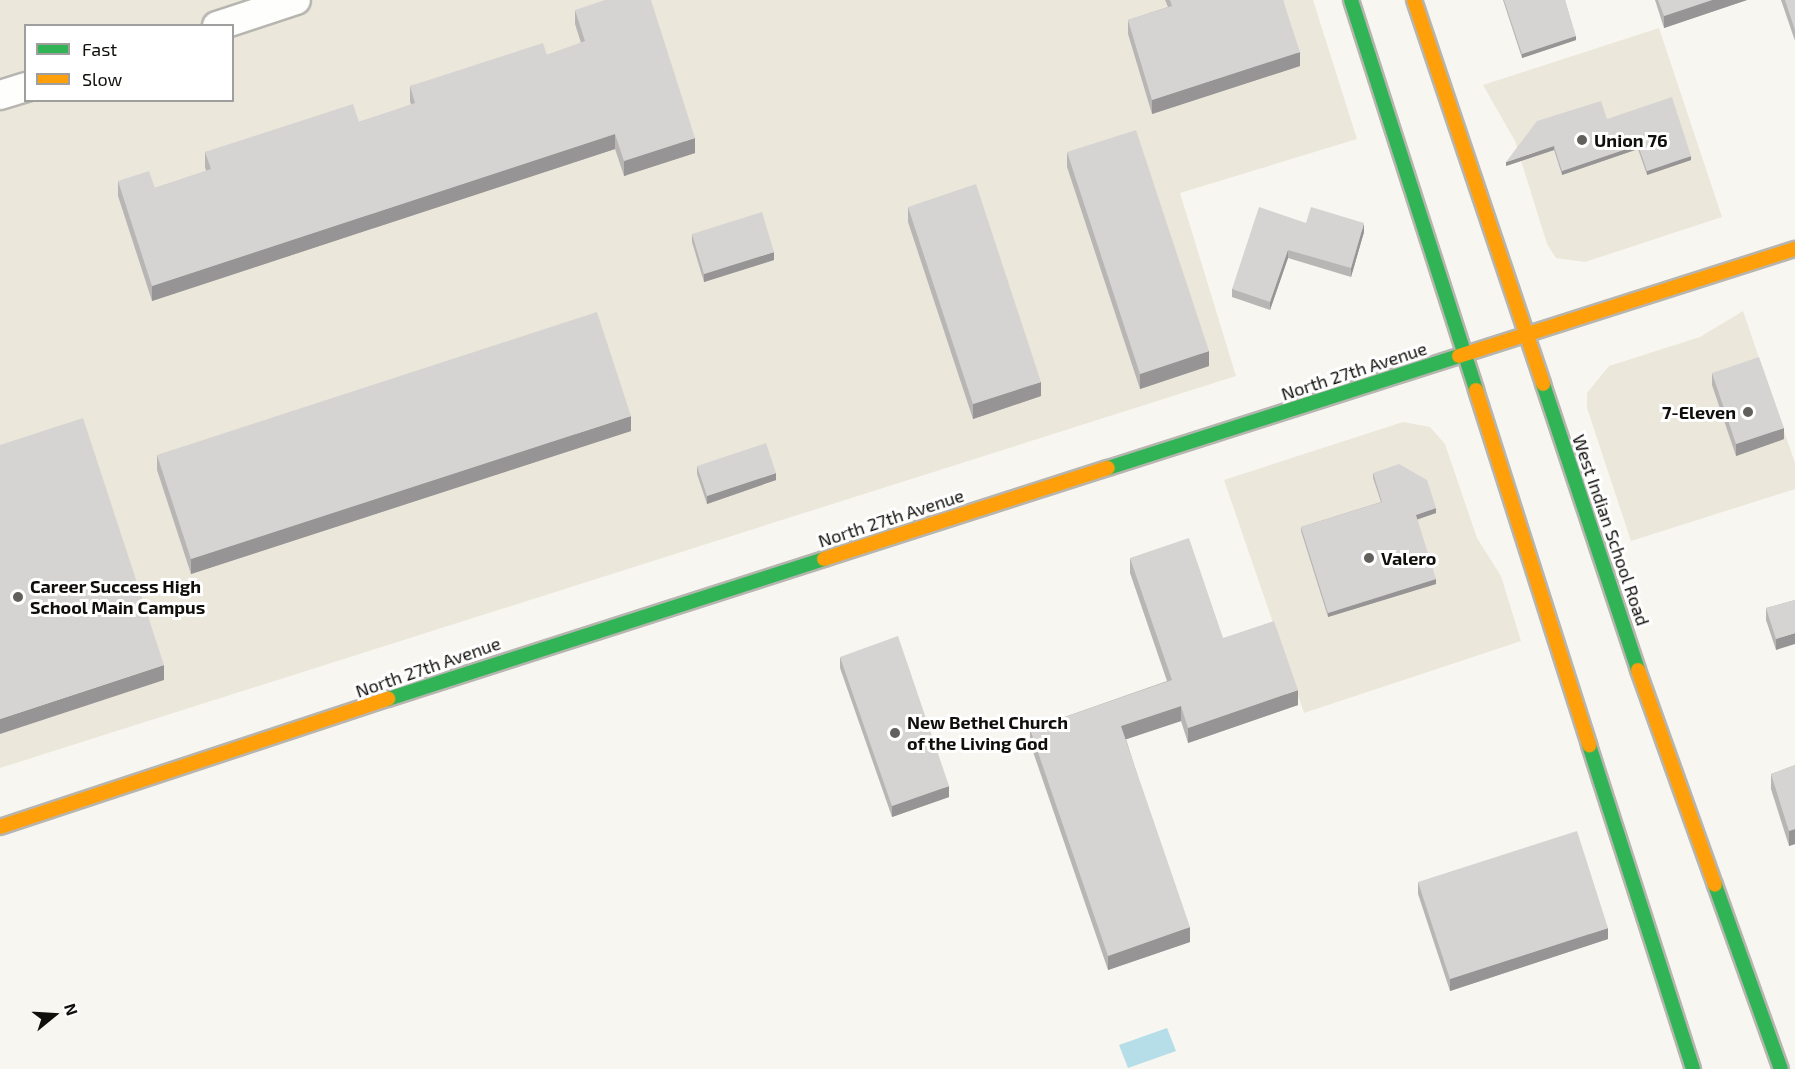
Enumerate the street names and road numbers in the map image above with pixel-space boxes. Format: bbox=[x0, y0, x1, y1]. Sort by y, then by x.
street label: North 27th Avenue bbox=[1278, 337, 1430, 405]
street label: West Indian School Road bbox=[1568, 431, 1654, 629]
street label: North 27th Avenue bbox=[815, 484, 967, 552]
street label: North 27th Avenue bbox=[352, 632, 504, 702]

